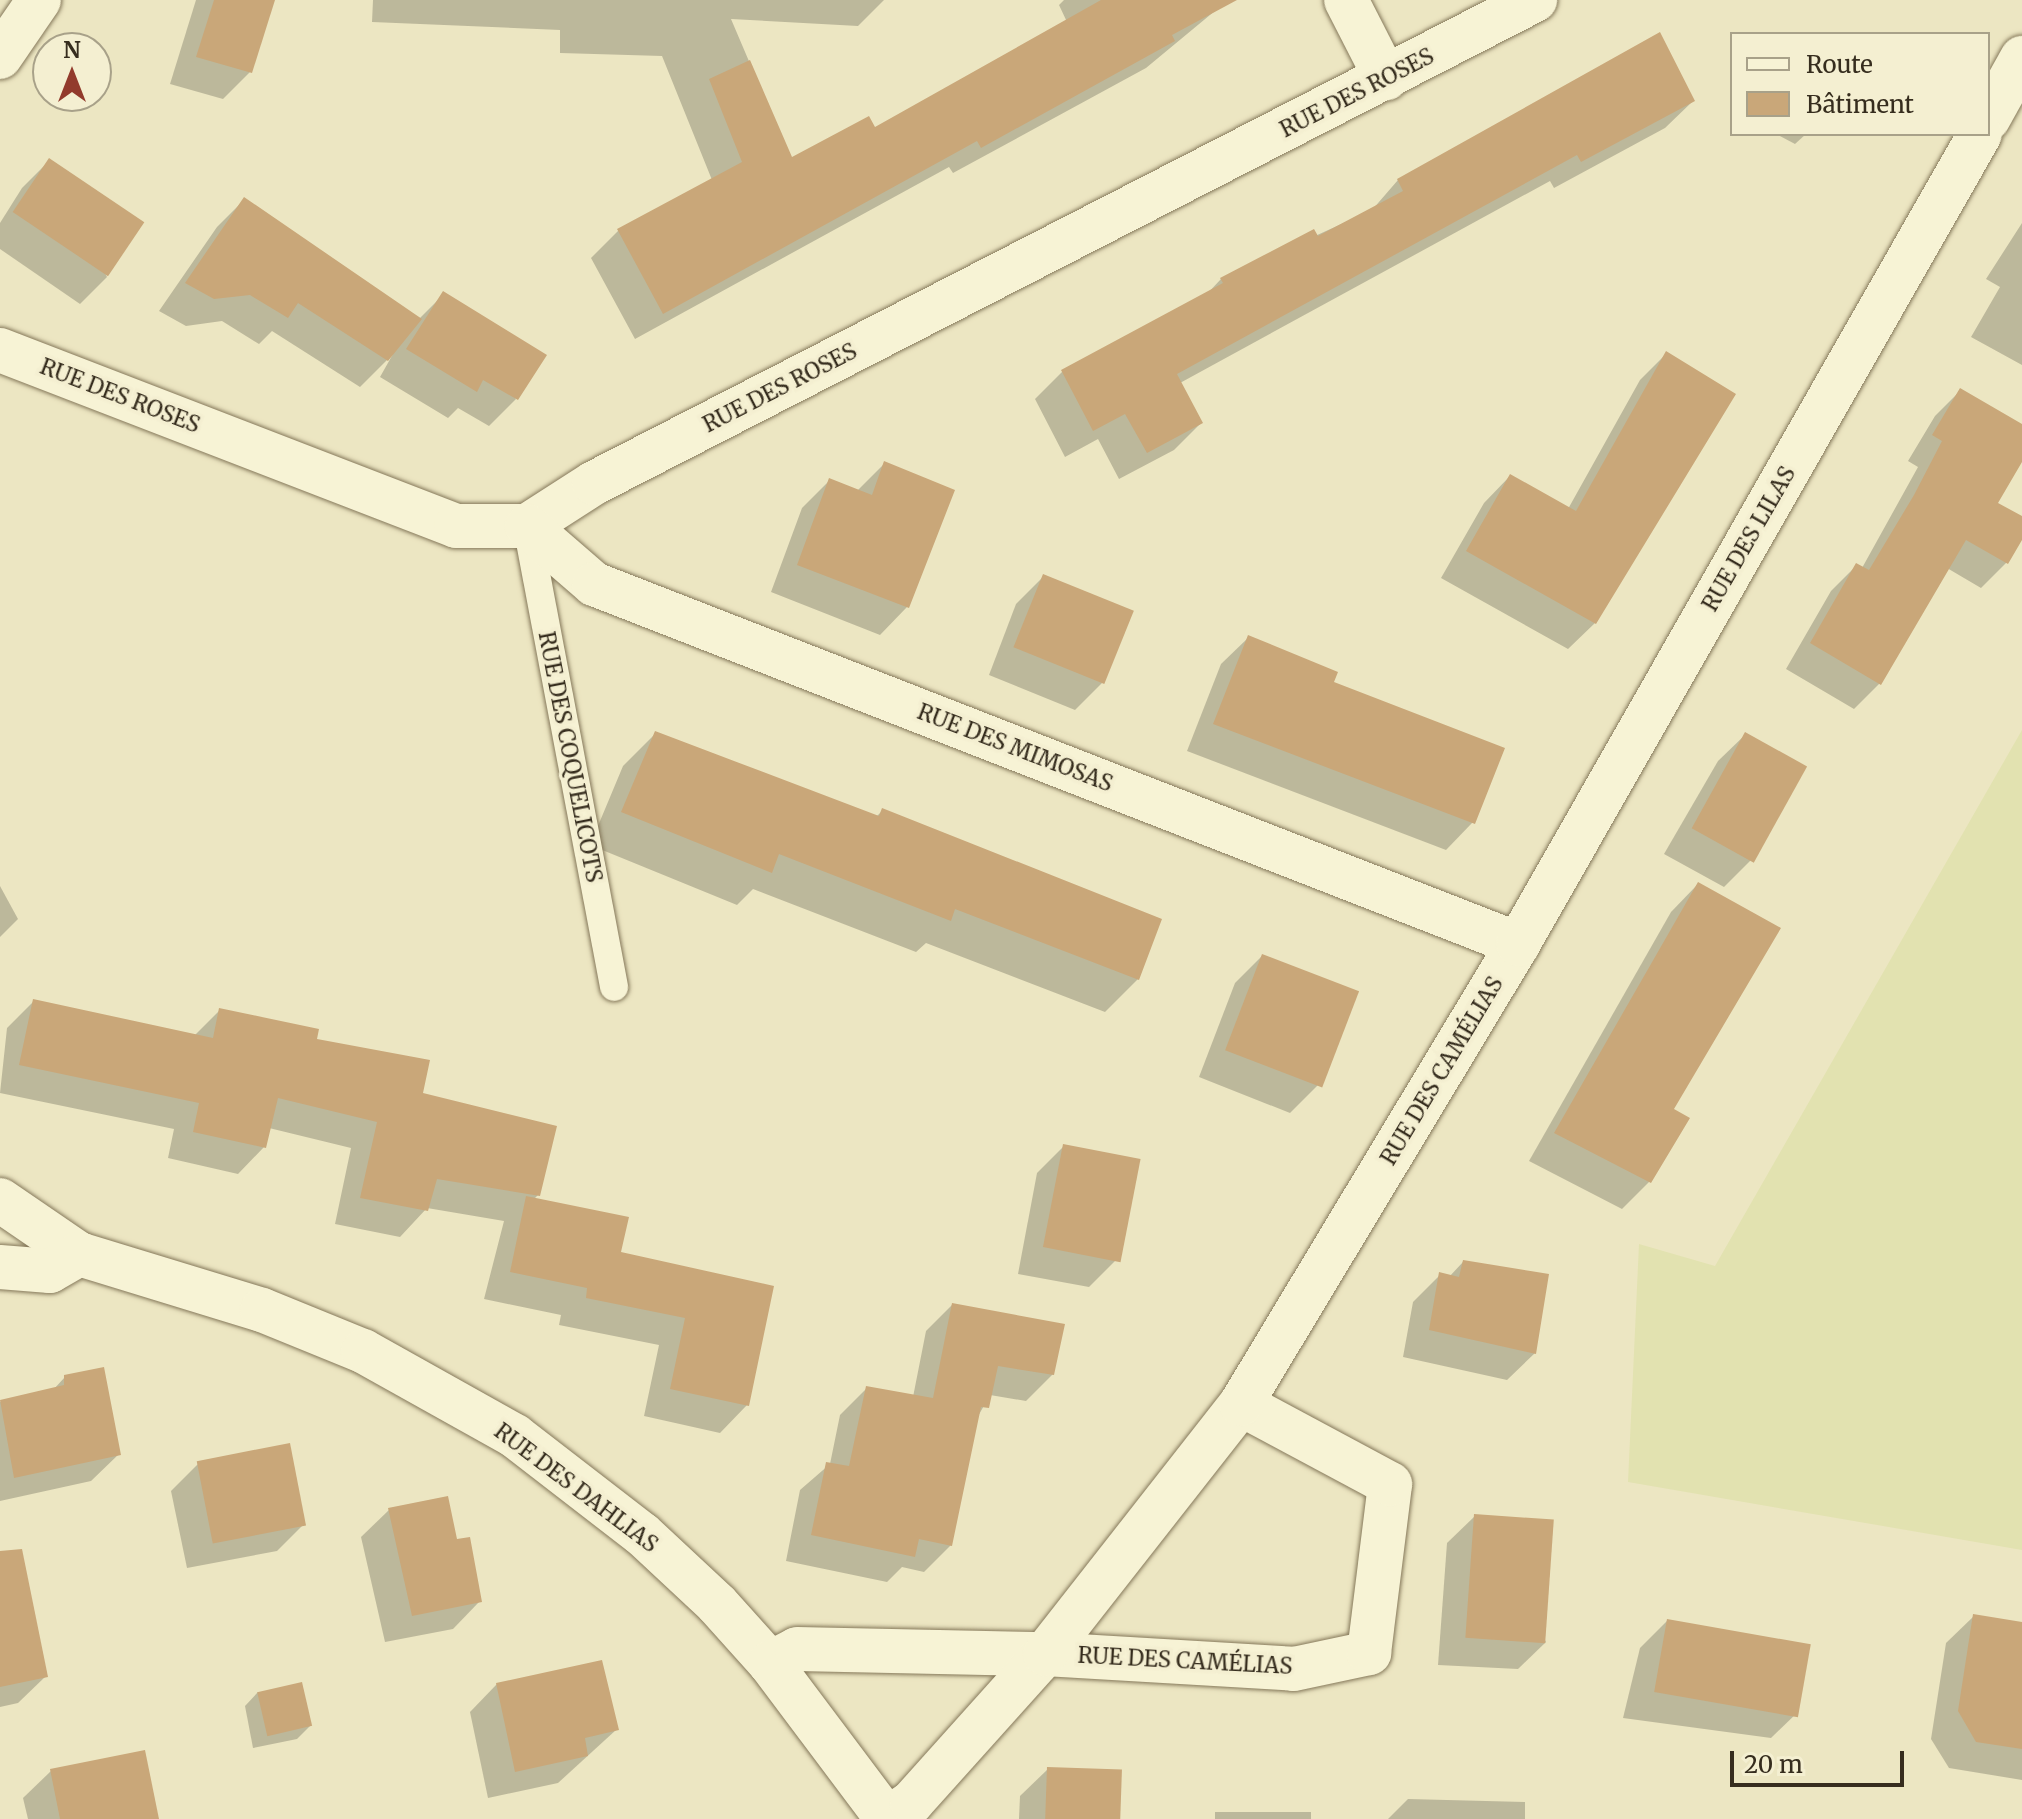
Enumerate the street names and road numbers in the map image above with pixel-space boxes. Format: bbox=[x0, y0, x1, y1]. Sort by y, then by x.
street label: RUE DES ROSES bbox=[1276, 43, 1438, 143]
street label: RUE DES ROSES bbox=[699, 338, 861, 438]
street label: RUE DES ROSES bbox=[36, 353, 204, 439]
street label: RUE DES LILAS bbox=[1697, 462, 1801, 616]
street label: RUE DES COQUELICOTS bbox=[533, 629, 607, 885]
street label: RUE DES MIMOSAS bbox=[914, 699, 1116, 797]
street label: RUE DES CAMÉLIAS bbox=[1375, 972, 1509, 1170]
street label: RUE DES DAHLIAS bbox=[489, 1418, 663, 1558]
street label: RUE DES CAMÉLIAS bbox=[1077, 1642, 1293, 1680]

